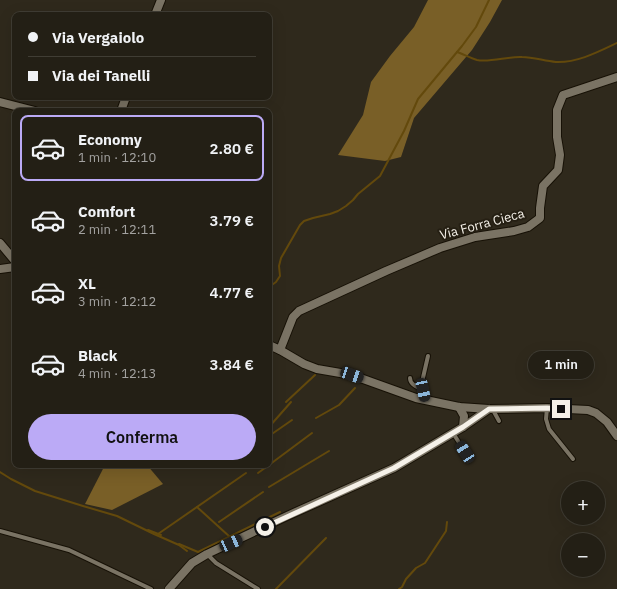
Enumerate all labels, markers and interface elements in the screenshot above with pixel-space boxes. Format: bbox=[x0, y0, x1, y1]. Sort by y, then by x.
text: Via Vergaiolo bbox=[52, 28, 144, 47]
text: Via dei Tanelli bbox=[52, 66, 150, 85]
icon: car bbox=[30, 130, 66, 166]
text: Economy bbox=[78, 130, 142, 149]
text: 2.80 € bbox=[210, 139, 254, 158]
text: 1 min · 12:10 bbox=[78, 149, 156, 166]
icon: car bbox=[30, 202, 66, 238]
text: Comfort bbox=[78, 202, 135, 221]
street label: Via Forra Cieca bbox=[438, 205, 526, 243]
text: 3.79 € bbox=[210, 211, 254, 230]
text: 2 min · 12:11 bbox=[78, 221, 156, 238]
icon: car bbox=[30, 274, 66, 310]
text: XL bbox=[78, 274, 96, 293]
text: 4.77 € bbox=[210, 283, 254, 302]
text: 3 min · 12:12 bbox=[78, 293, 156, 310]
icon: car bbox=[30, 346, 66, 382]
text: Black bbox=[78, 346, 118, 365]
callout: 1 min bbox=[528, 351, 594, 379]
text: 3.84 € bbox=[210, 355, 254, 374]
text: 1 min bbox=[544, 356, 578, 373]
text: 4 min · 12:13 bbox=[78, 365, 156, 382]
car bbox=[339, 365, 365, 385]
car bbox=[415, 377, 431, 403]
route end bbox=[552, 400, 570, 418]
button: Conferma bbox=[28, 414, 256, 460]
car bbox=[453, 439, 477, 465]
map controls bbox=[561, 481, 605, 577]
button: + bbox=[561, 481, 605, 525]
route start bbox=[256, 518, 274, 536]
car bbox=[218, 533, 244, 553]
button: − bbox=[561, 533, 605, 577]

